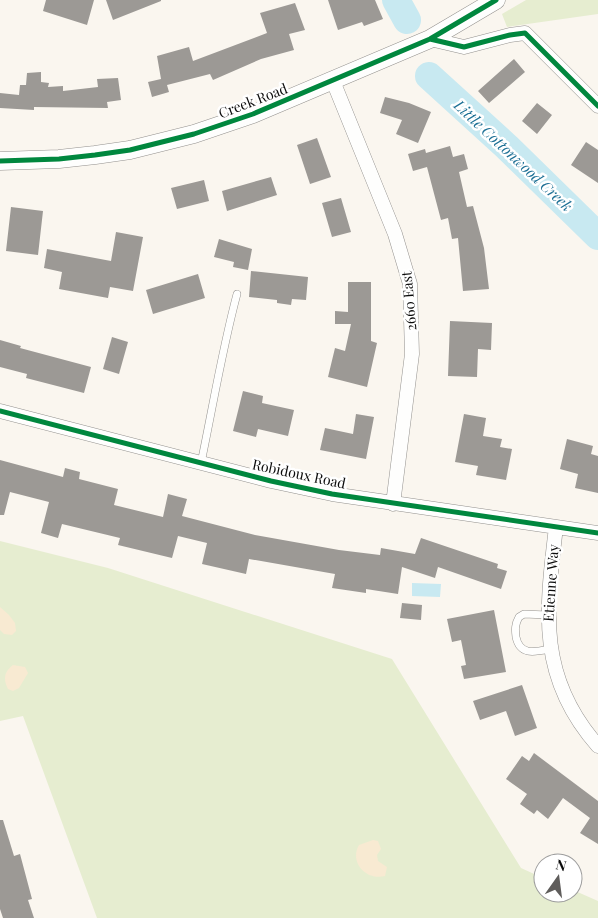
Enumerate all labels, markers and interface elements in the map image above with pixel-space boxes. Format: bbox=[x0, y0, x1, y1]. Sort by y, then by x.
street label: Creek Road bbox=[216, 79, 290, 122]
water label: Little Cottonwood Creek bbox=[450, 94, 577, 216]
street label: 2660 East bbox=[396, 269, 421, 332]
street label: Robidoux Road bbox=[251, 454, 348, 493]
street label: Etienne Way bbox=[538, 544, 563, 622]
north arrow bbox=[533, 853, 583, 903]
text: N bbox=[554, 854, 568, 875]

